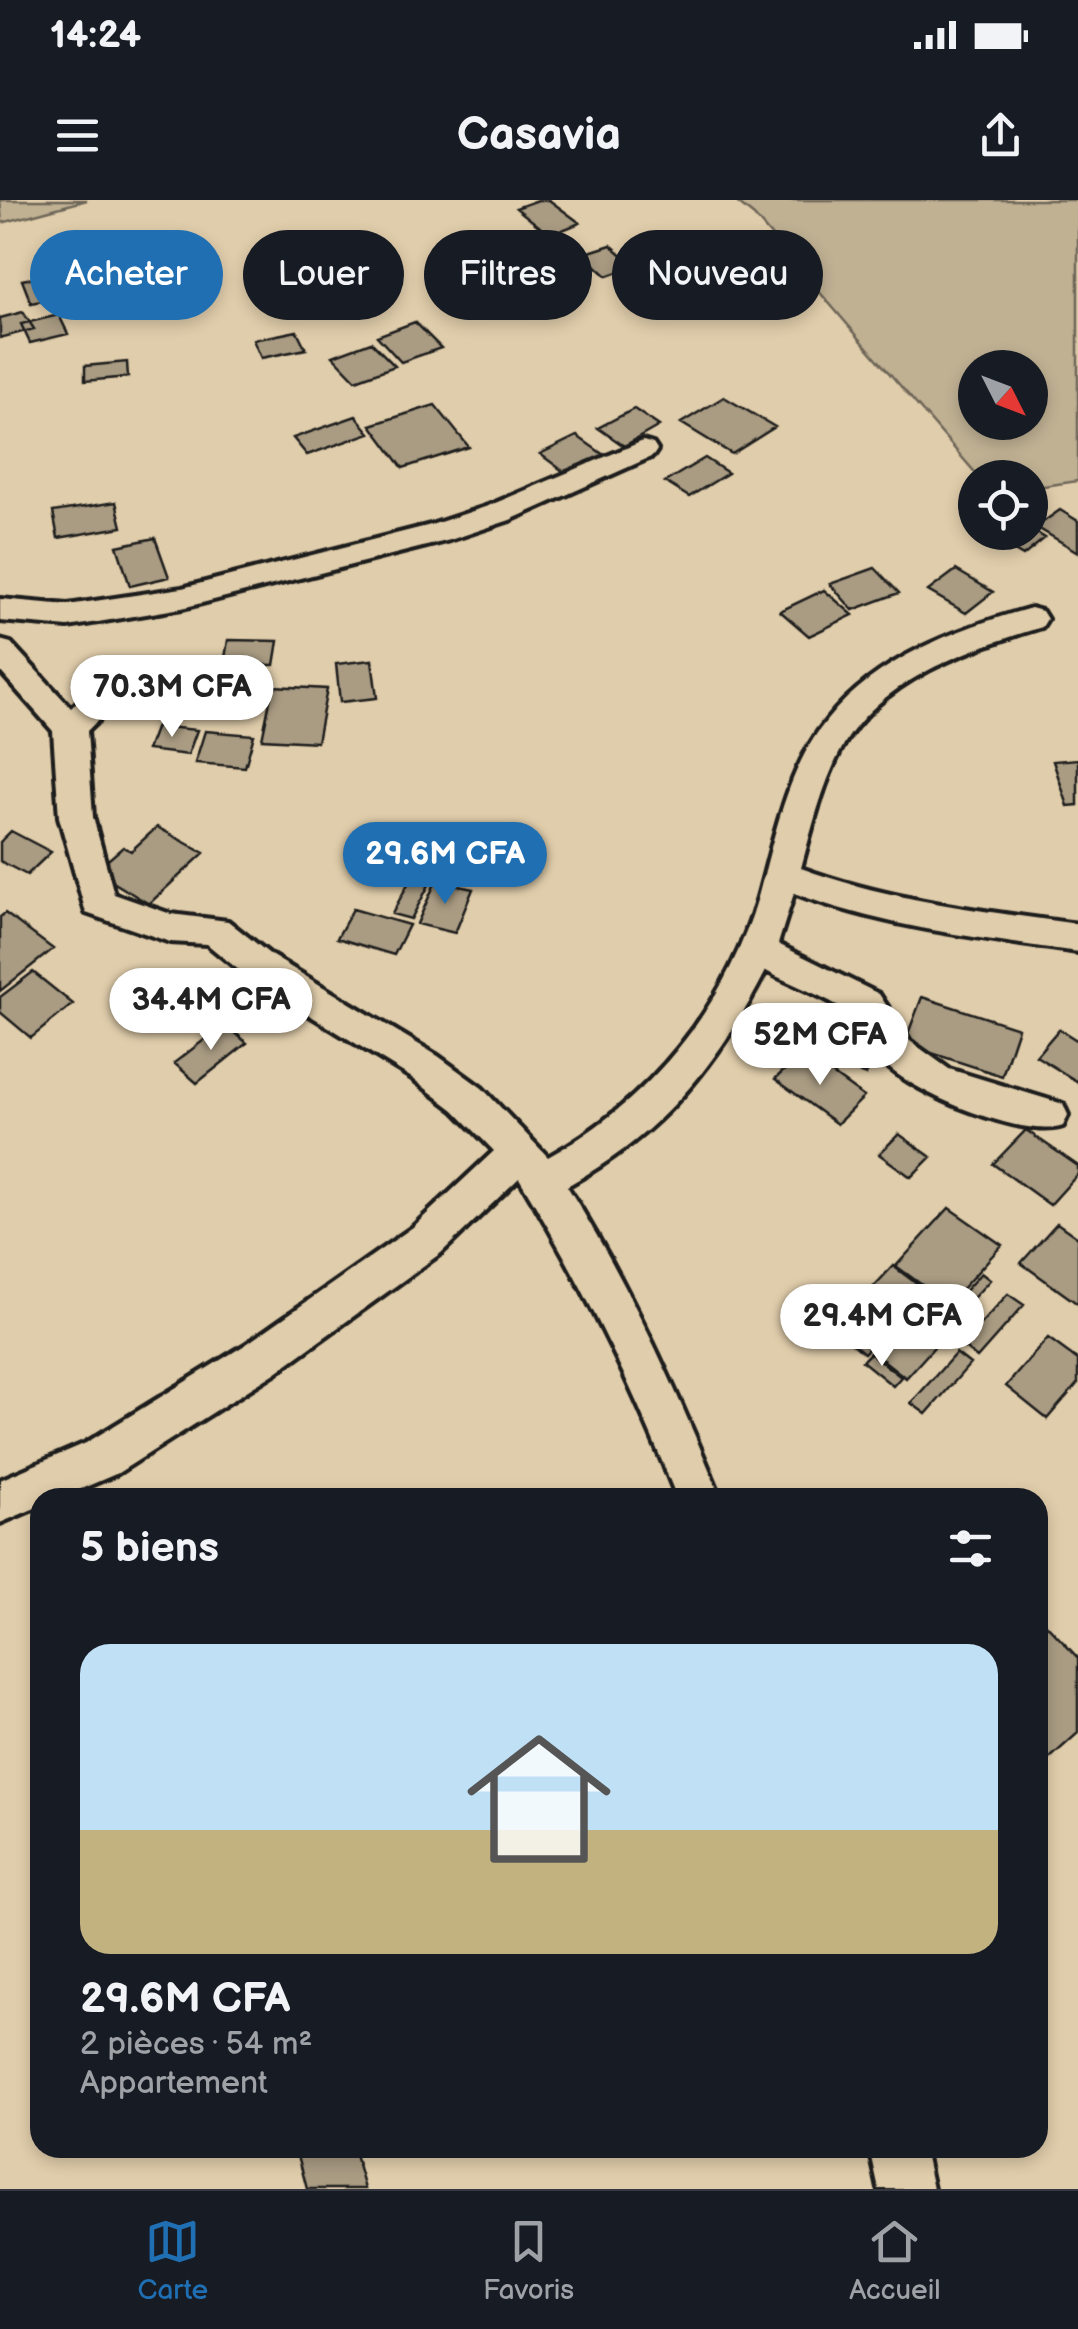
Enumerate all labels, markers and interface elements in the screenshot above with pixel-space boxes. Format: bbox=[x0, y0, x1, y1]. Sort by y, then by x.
text: 14:24 bbox=[50, 13, 141, 58]
icon: menu bbox=[50, 108, 105, 163]
text: Casavia bbox=[457, 108, 621, 163]
icon: share bbox=[973, 108, 1028, 163]
chip: Acheter bbox=[30, 230, 223, 320]
chip: Louer bbox=[243, 230, 404, 320]
chip: Filtres bbox=[424, 230, 592, 320]
chip: Nouveau bbox=[612, 230, 823, 320]
north arrow bbox=[958, 350, 1048, 440]
map controls bbox=[958, 350, 1048, 550]
button: locate bbox=[958, 460, 1048, 550]
pin: 70.3M CFA bbox=[58, 655, 286, 740]
text: 70.3M CFA bbox=[92, 668, 252, 707]
pin: 29.6M CFA bbox=[331, 822, 559, 907]
text: 29.6M CFA bbox=[365, 835, 525, 874]
pin: 34.4M CFA bbox=[97, 968, 325, 1053]
text: 34.4M CFA bbox=[131, 981, 291, 1020]
pin: 52M CFA bbox=[728, 1003, 912, 1088]
text: 52M CFA bbox=[753, 1016, 887, 1055]
pin: 29.4M CFA bbox=[768, 1284, 996, 1369]
text: 29.4M CFA bbox=[802, 1297, 962, 1336]
icon: filters bbox=[943, 1521, 998, 1576]
text: 5 biens bbox=[80, 1523, 219, 1574]
icon: home bbox=[449, 1709, 629, 1889]
text: 29.6M CFA bbox=[80, 1974, 290, 2025]
text: 2 pièces · 54 m² bbox=[80, 2025, 312, 2064]
text: Appartement bbox=[80, 2064, 268, 2103]
tab: Carte bbox=[137, 2214, 208, 2307]
tab: Favoris bbox=[483, 2214, 574, 2307]
tab: Accueil bbox=[849, 2214, 941, 2307]

